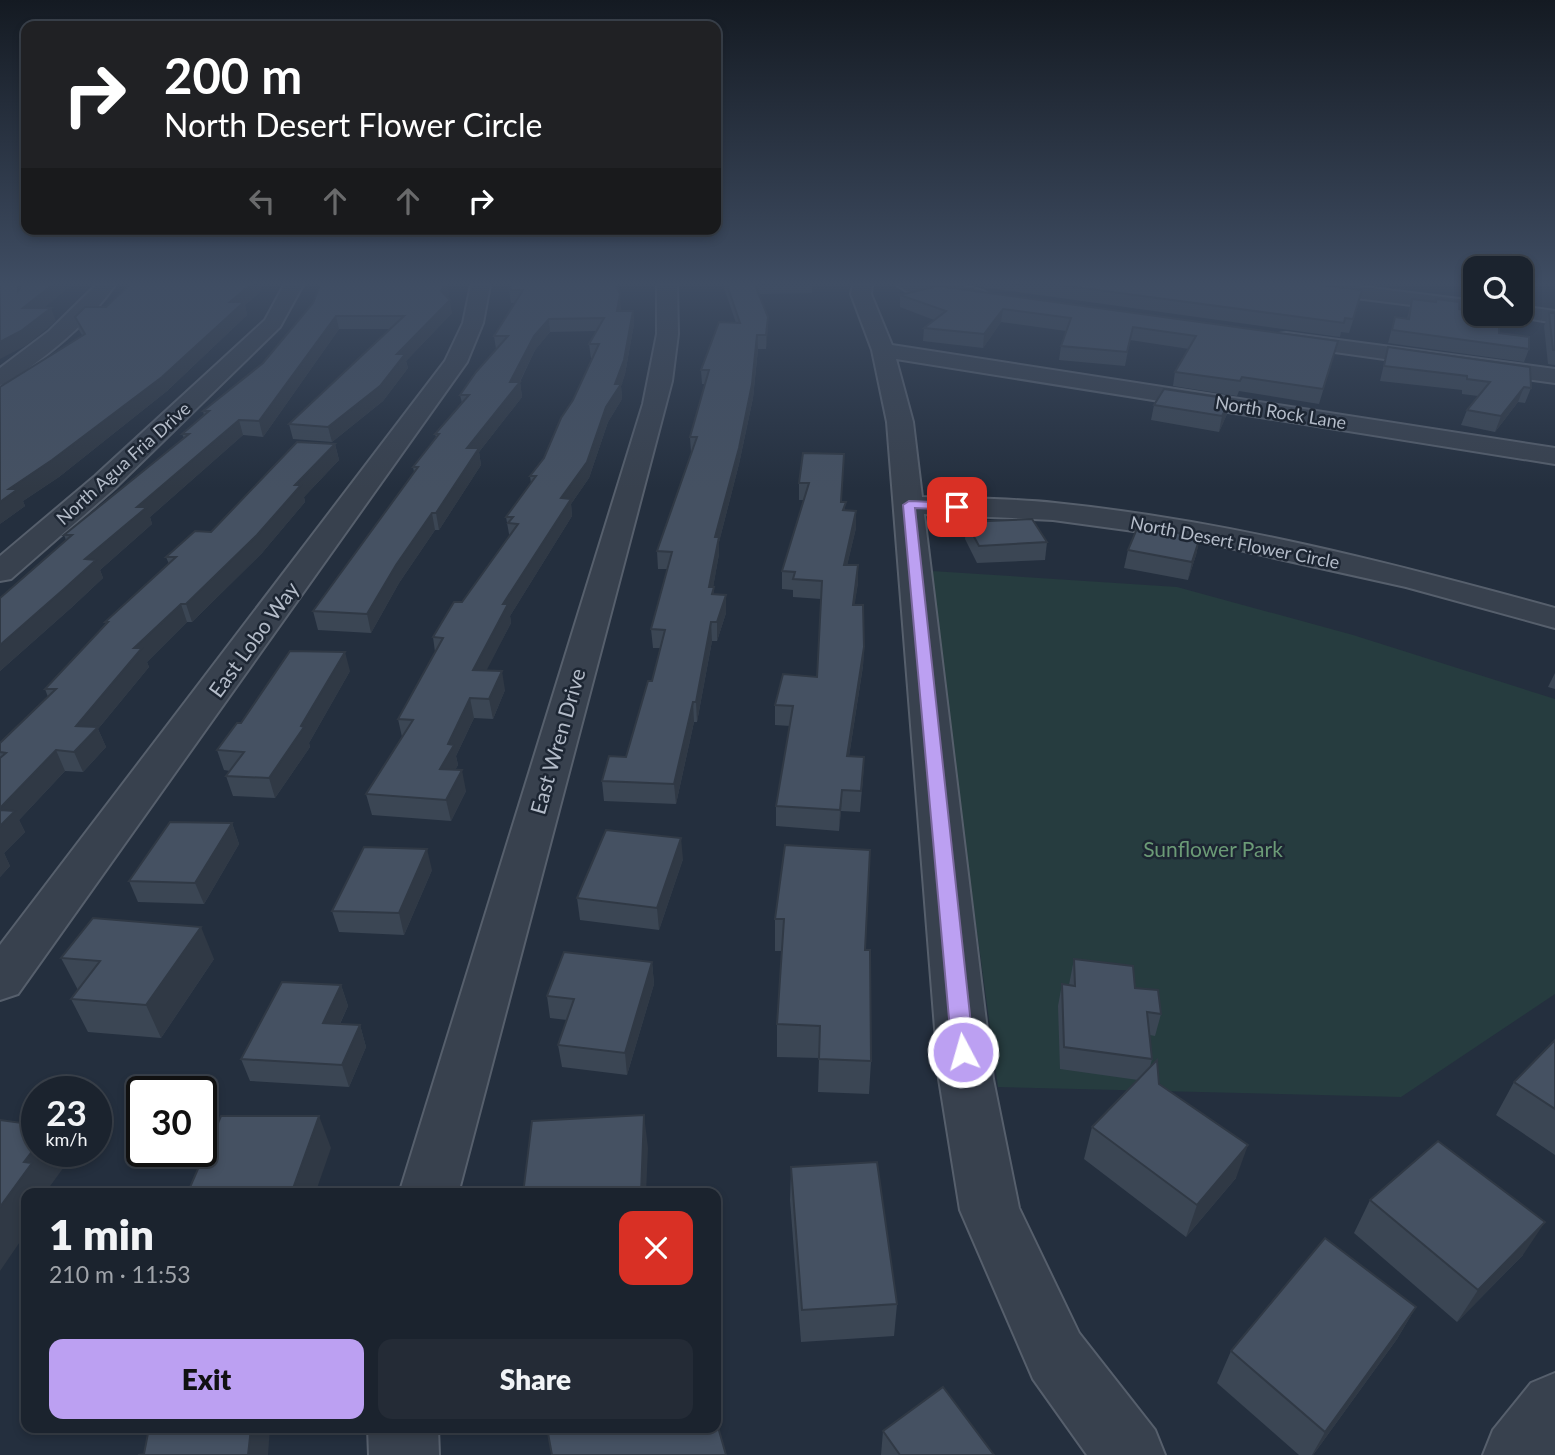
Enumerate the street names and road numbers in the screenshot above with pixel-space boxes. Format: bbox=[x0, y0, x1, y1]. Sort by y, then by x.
street label: North Rock Lane bbox=[1214, 391, 1348, 433]
street label: North Agua Fria Drive bbox=[52, 397, 194, 529]
street label: North Desert Flower Circle bbox=[1128, 511, 1342, 573]
street label: East Lobo Way bbox=[203, 576, 303, 702]
street label: East Wren Drive bbox=[524, 665, 590, 817]

